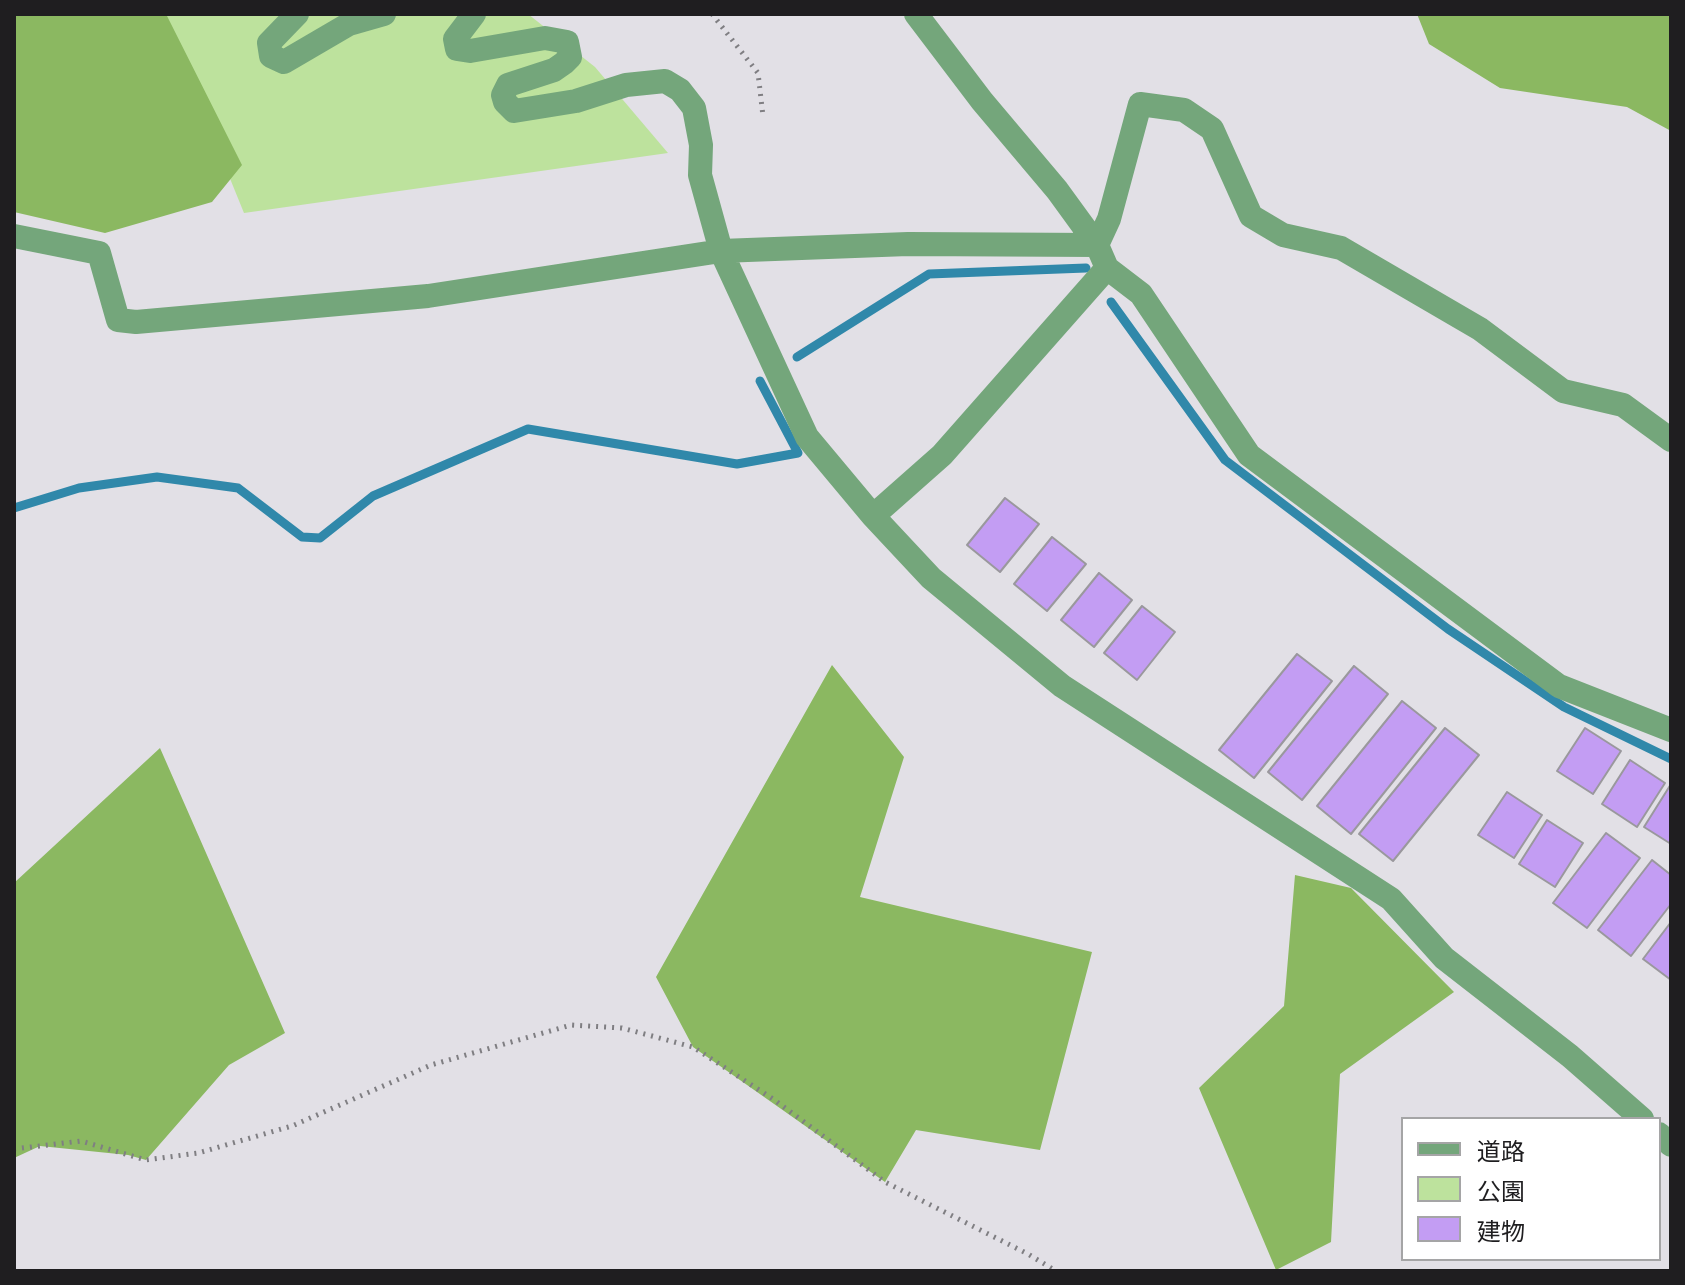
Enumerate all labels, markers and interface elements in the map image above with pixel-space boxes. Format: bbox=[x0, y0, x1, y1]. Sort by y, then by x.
legend bbox=[1401, 1117, 1661, 1261]
text: 道路 bbox=[1477, 1136, 1525, 1166]
text: 公園 bbox=[1477, 1176, 1525, 1206]
text: 建物 bbox=[1477, 1216, 1525, 1246]

